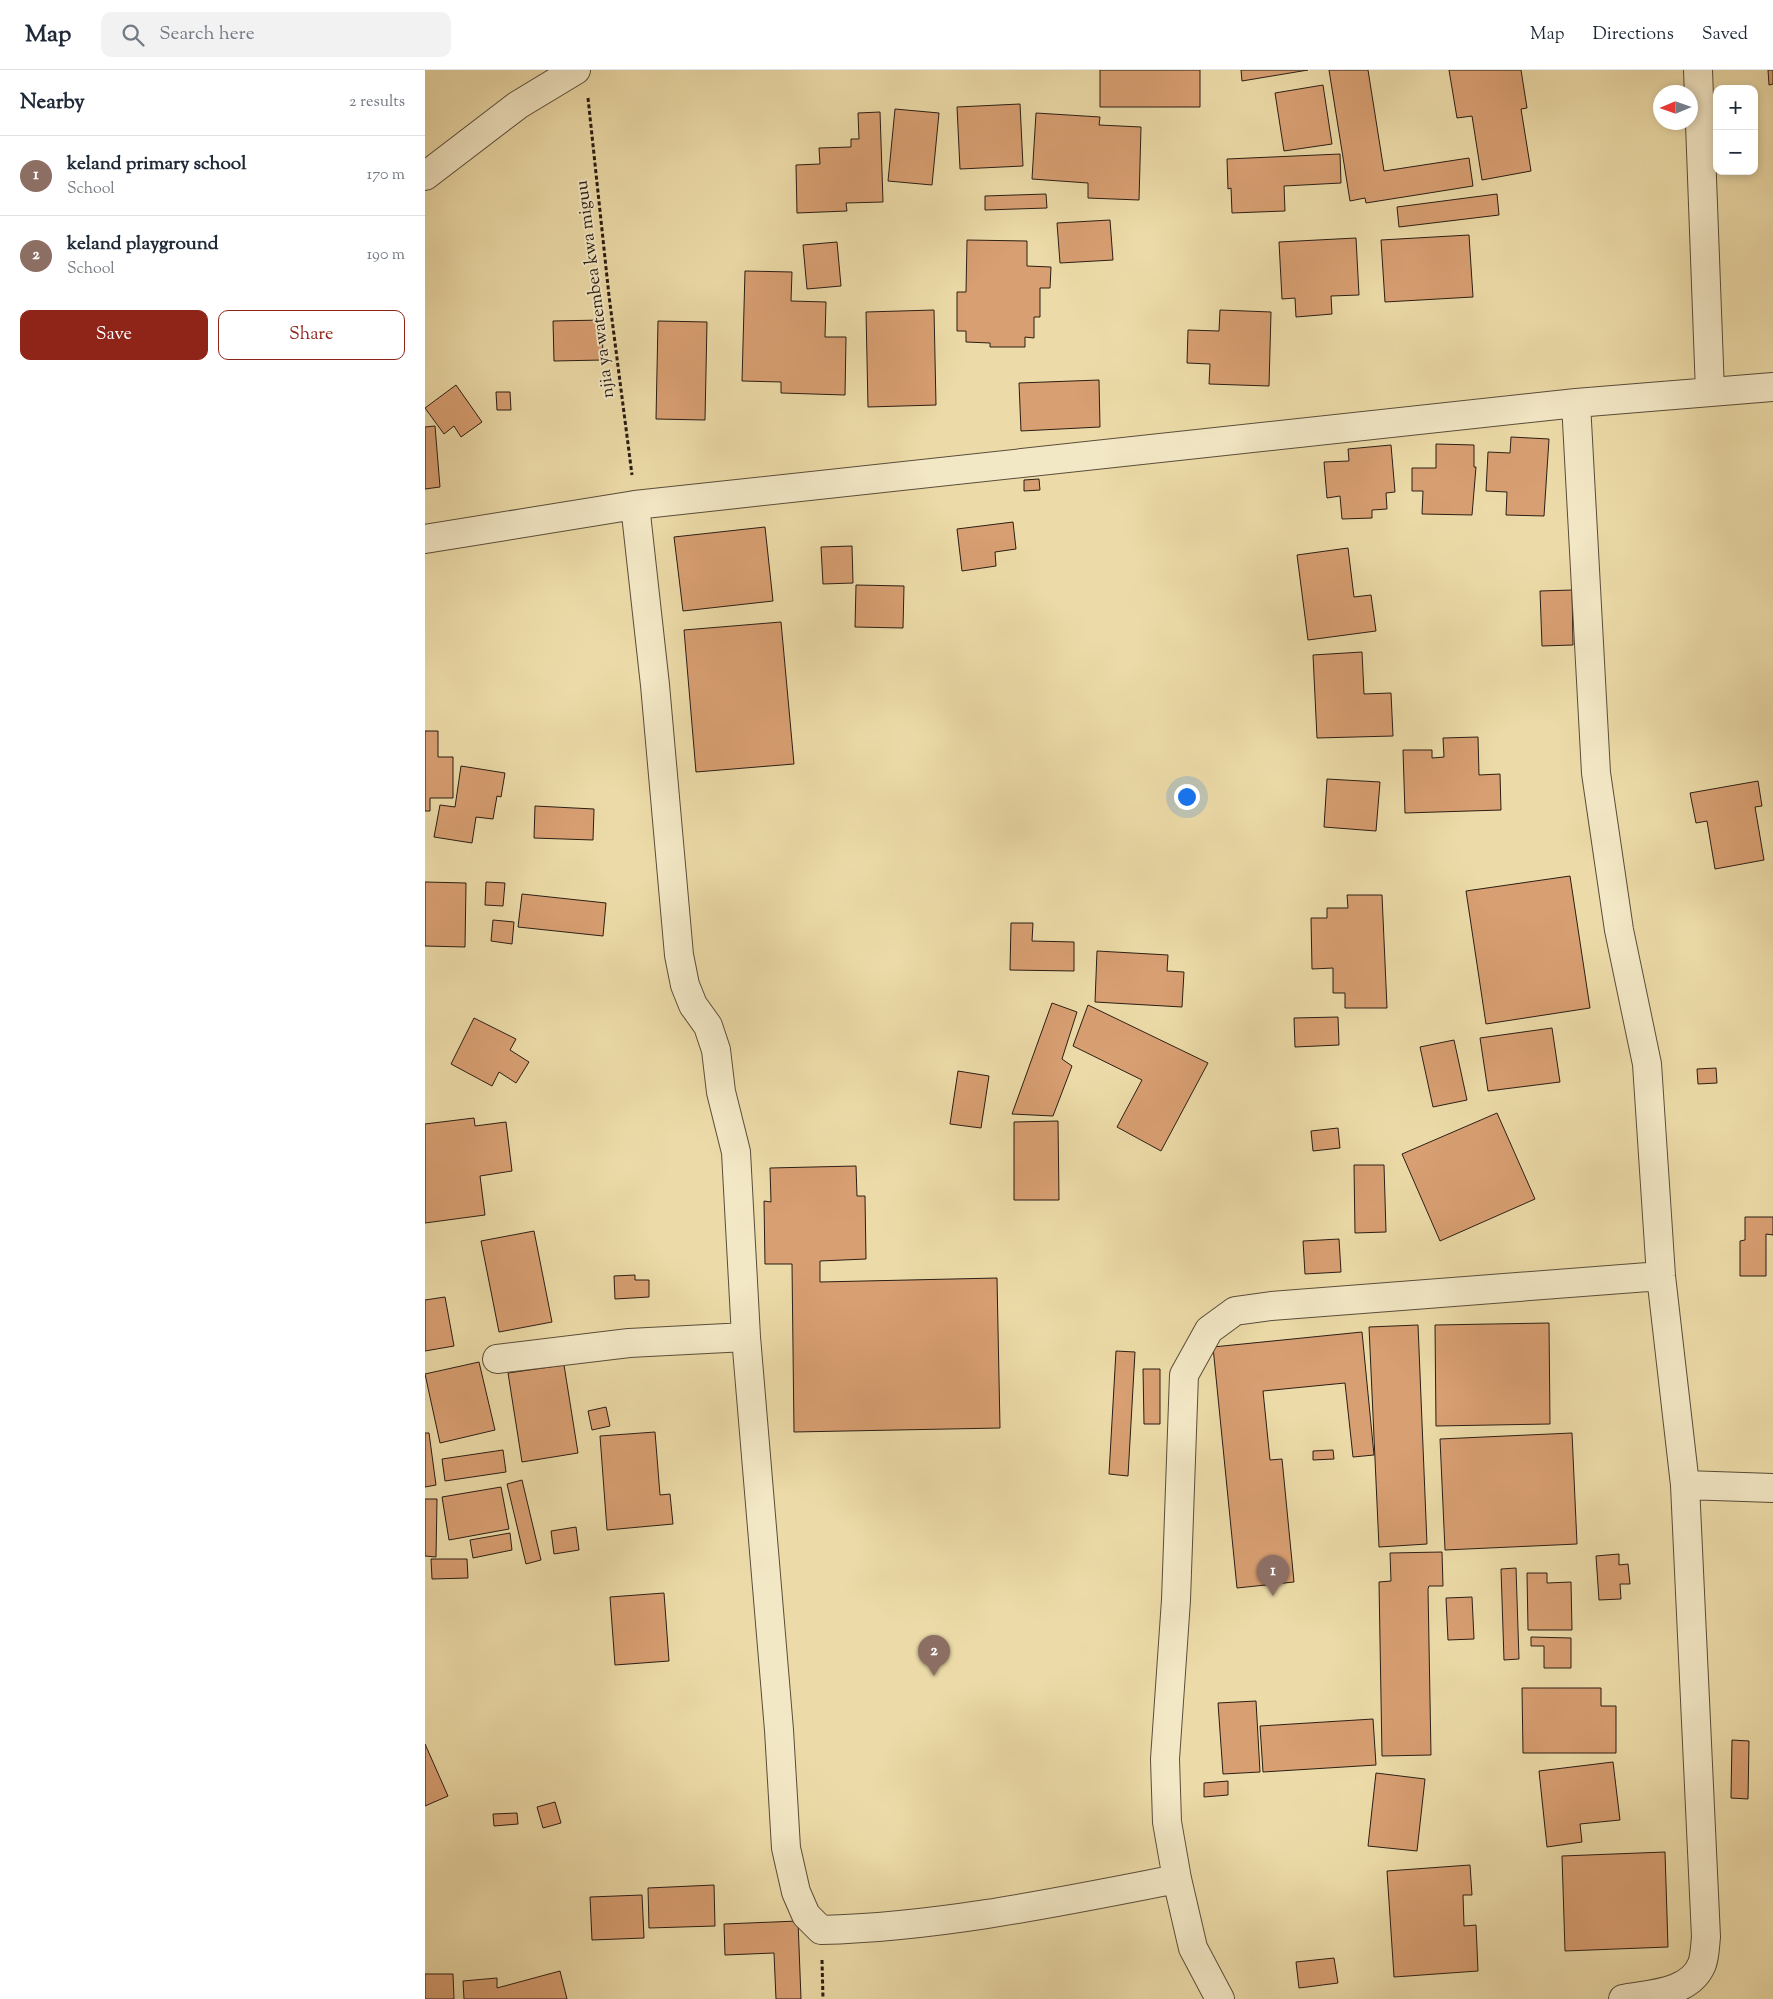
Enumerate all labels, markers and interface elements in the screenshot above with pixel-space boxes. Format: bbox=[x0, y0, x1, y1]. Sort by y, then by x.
search box bbox=[101, 12, 451, 57]
text: Map bbox=[25, 18, 71, 52]
icon: search bbox=[119, 21, 147, 49]
text: Search here bbox=[159, 21, 255, 48]
text: Map bbox=[1530, 22, 1565, 48]
text: Directions bbox=[1593, 22, 1674, 48]
text: Saved bbox=[1702, 22, 1748, 48]
north arrow bbox=[1653, 85, 1698, 130]
map controls bbox=[1713, 85, 1758, 175]
button: + bbox=[1713, 85, 1758, 130]
text: Nearby bbox=[20, 88, 85, 118]
text: 2 results bbox=[349, 91, 405, 114]
button: − bbox=[1713, 130, 1758, 175]
text: keland primary school bbox=[67, 151, 246, 178]
text: 1 bbox=[33, 164, 39, 187]
text: 170 m bbox=[367, 164, 405, 187]
text: School bbox=[67, 178, 115, 201]
street label: njia ya watembea kwa miguu bbox=[570, 179, 622, 399]
text: keland playground bbox=[67, 231, 219, 258]
text: 2 bbox=[32, 244, 40, 267]
text: 190 m bbox=[367, 244, 405, 267]
text: School bbox=[67, 258, 115, 281]
button: Save bbox=[20, 310, 208, 360]
button: Share bbox=[218, 310, 405, 360]
your location bbox=[1174, 784, 1200, 810]
pin: 1 bbox=[1257, 1555, 1289, 1596]
pin: 2 bbox=[918, 1635, 950, 1676]

